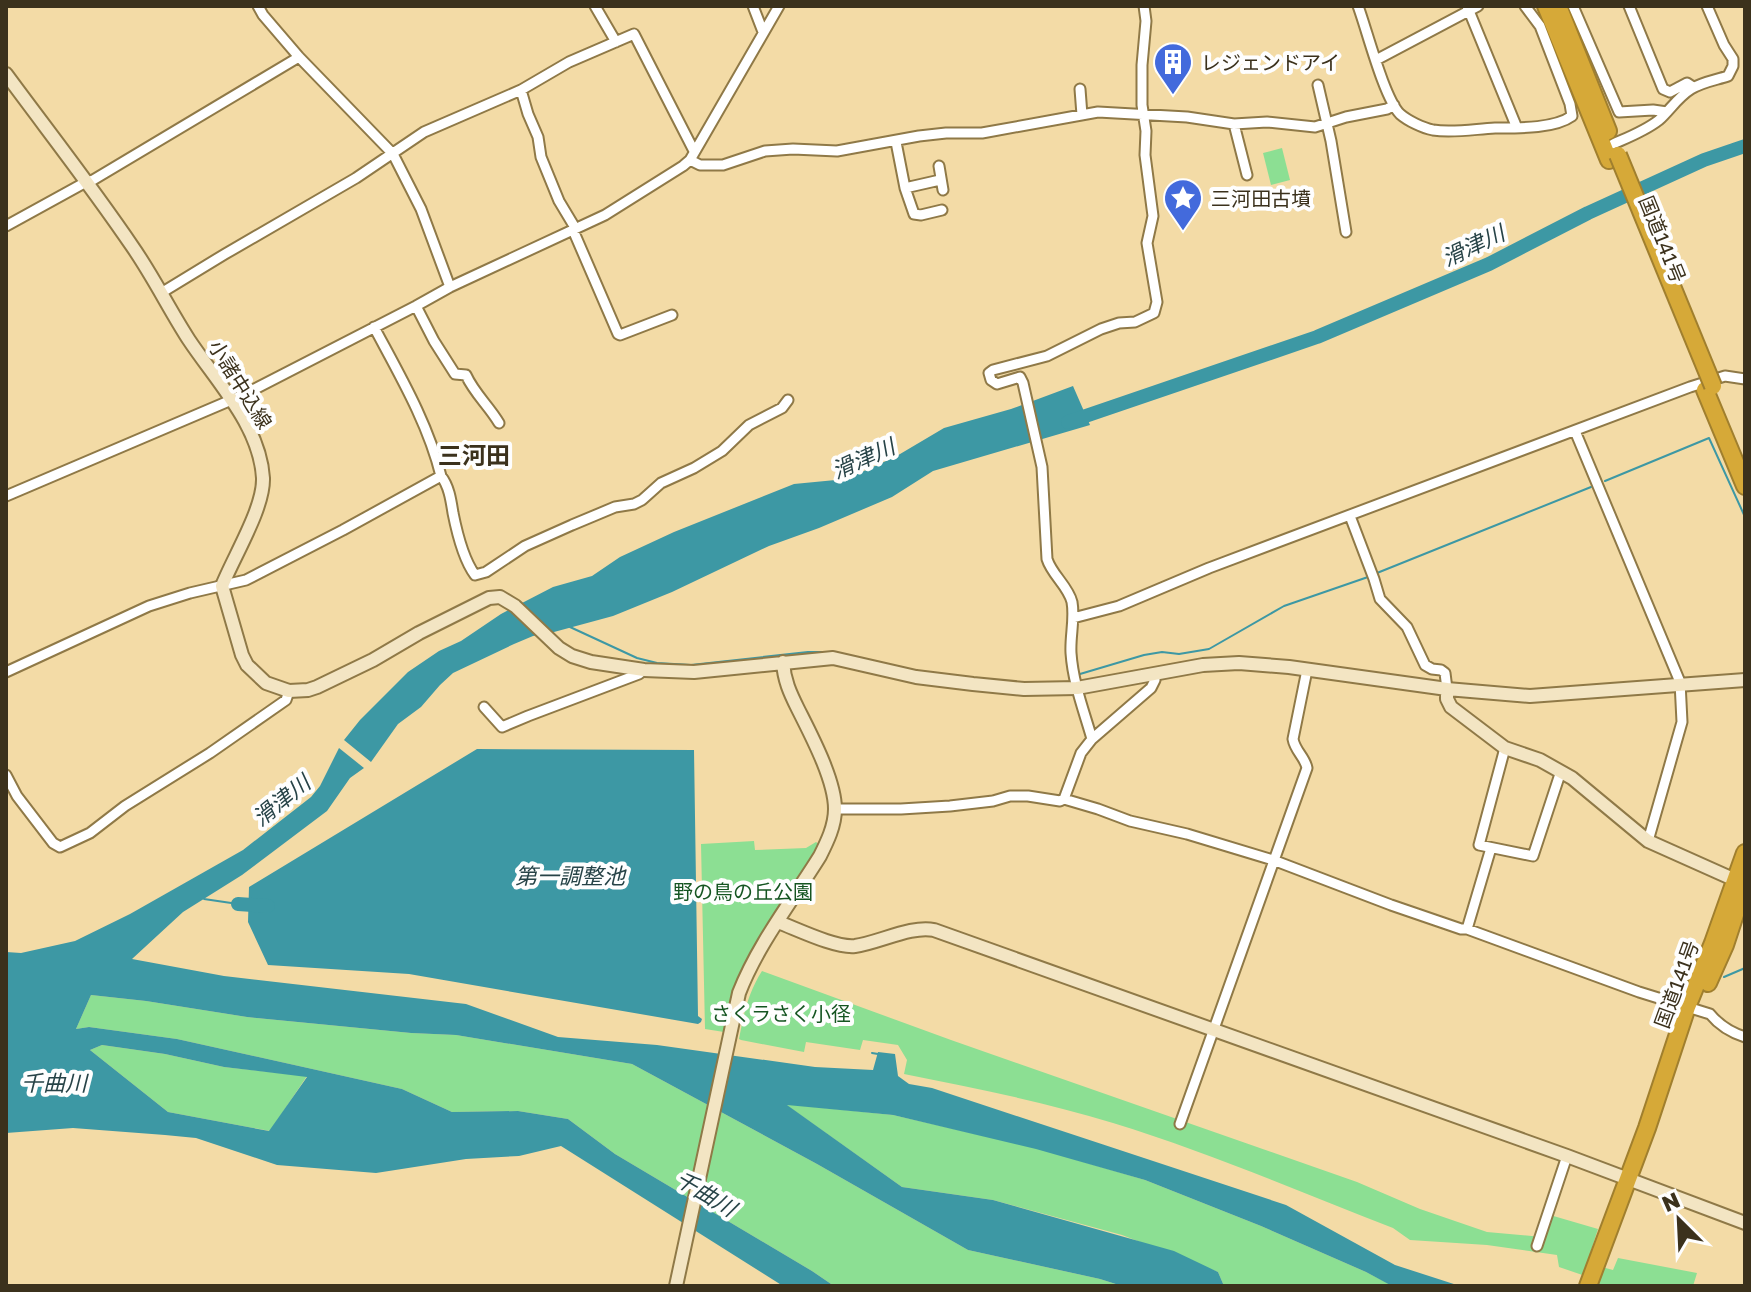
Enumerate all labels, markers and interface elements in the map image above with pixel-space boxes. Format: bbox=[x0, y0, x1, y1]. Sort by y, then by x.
building icon: レジェンドアイ bbox=[1152, 41, 1194, 96]
place label: レジェンドアイ bbox=[1201, 50, 1340, 74]
place icon: 三河田古墳 bbox=[1162, 177, 1204, 232]
place label: 三河田古墳 bbox=[1211, 186, 1311, 210]
street label: 国道141号 bbox=[1635, 192, 1691, 286]
water label: 滑津川 bbox=[1437, 218, 1510, 271]
street label: 小諸中込線 bbox=[204, 335, 278, 433]
water label: 滑津川 bbox=[827, 431, 900, 484]
district label: 三河田 bbox=[438, 440, 510, 469]
water label: 滑津川 bbox=[247, 767, 317, 831]
water label: 第一調整池 bbox=[515, 862, 627, 889]
park label: 野の鳥の丘公園 bbox=[673, 879, 813, 903]
street label: 国道141号 bbox=[1649, 937, 1703, 1031]
park label: さくラさく小径 bbox=[711, 1001, 851, 1025]
water label: 千曲川 bbox=[21, 1069, 89, 1096]
water label: 千曲川 bbox=[671, 1164, 743, 1223]
north arrow bbox=[1639, 1180, 1719, 1260]
text: N bbox=[1658, 1186, 1684, 1217]

